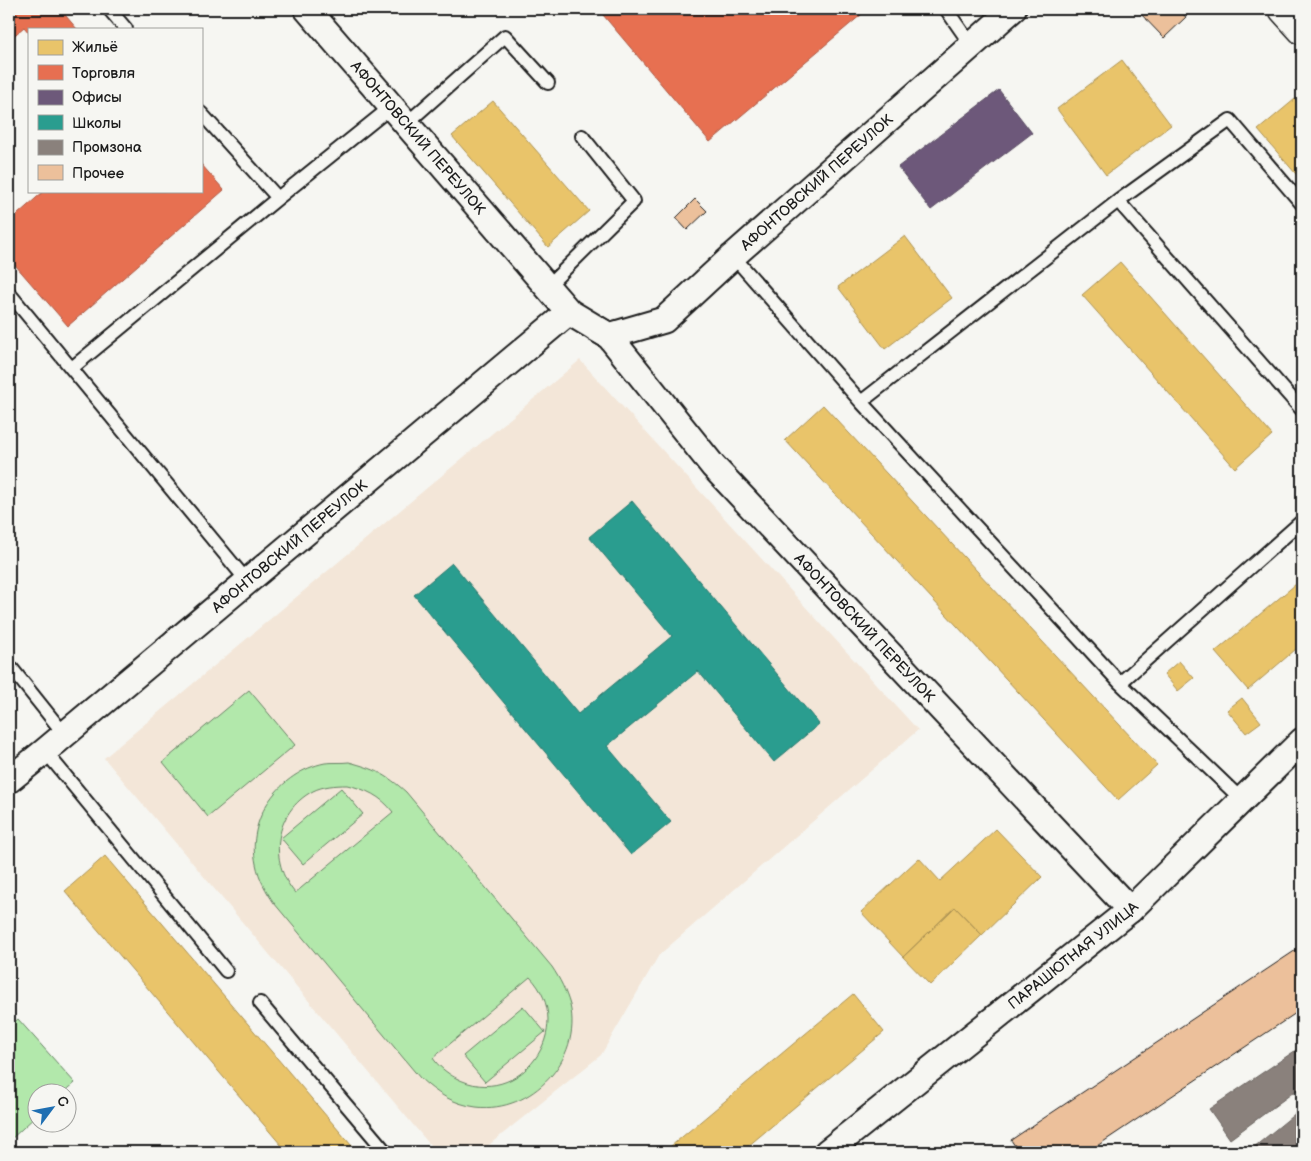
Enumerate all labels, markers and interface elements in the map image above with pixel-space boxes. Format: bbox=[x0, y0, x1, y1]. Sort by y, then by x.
legend bbox=[28, 28, 202, 192]
text: Жильё bbox=[72, 38, 118, 57]
street label: АФОНТОВСКИЙ ПЕРЕУЛОК bbox=[346, 56, 490, 219]
text: Торговля bbox=[72, 64, 135, 83]
text: Офисы bbox=[72, 88, 122, 107]
street label: АФОНТОВСКИЙ ПЕРЕУЛОК bbox=[736, 110, 897, 255]
text: Школы bbox=[72, 114, 121, 133]
text: Промзона bbox=[72, 138, 142, 157]
text: Прочее bbox=[72, 164, 124, 183]
street label: АФОНТОВСКИЙ ПЕРЕУЛОК bbox=[207, 476, 371, 618]
street label: АФОНТОВСКИЙ ПЕРЕУЛОК bbox=[790, 548, 939, 706]
street label: ПАРАШЮТНАЯ УЛИЦА bbox=[1004, 897, 1143, 1013]
north arrow bbox=[28, 1084, 78, 1134]
text: С bbox=[53, 1093, 73, 1110]

